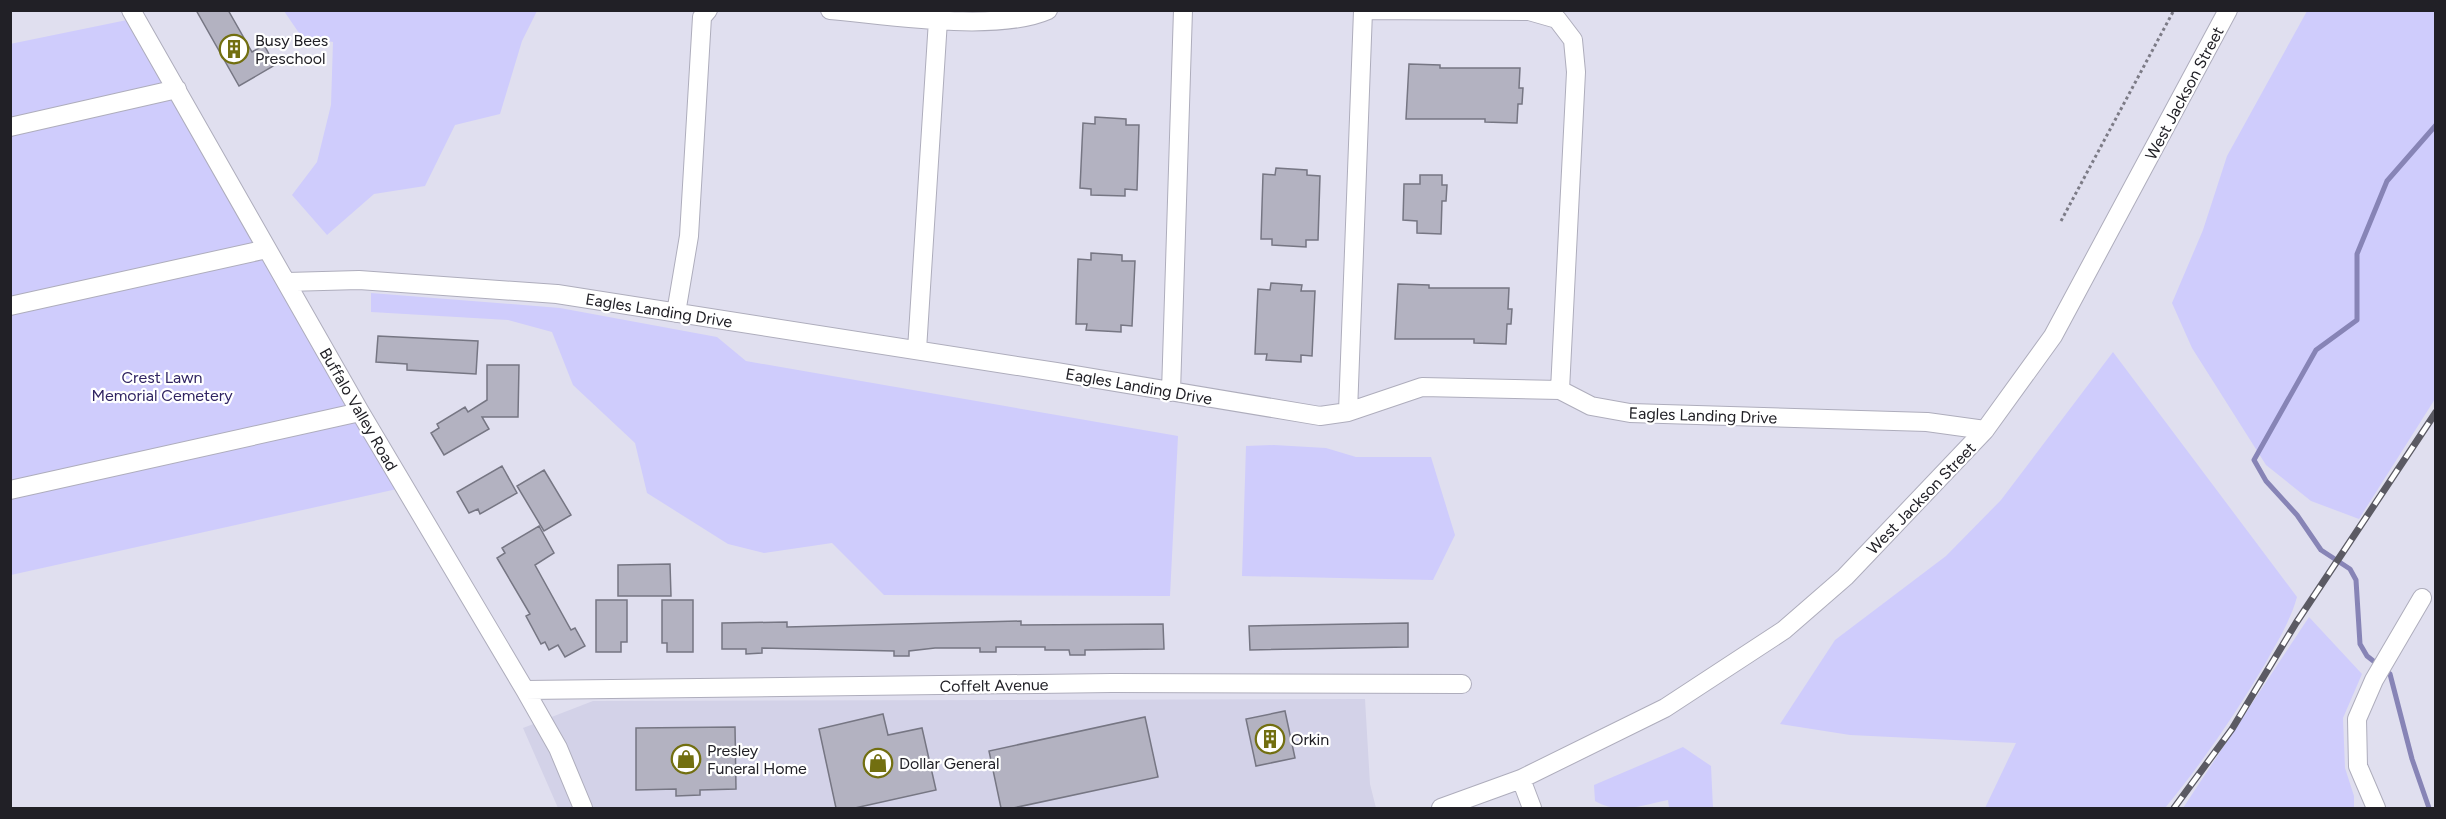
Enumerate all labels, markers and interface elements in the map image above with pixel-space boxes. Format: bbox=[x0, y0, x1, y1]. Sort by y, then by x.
street label: West Jackson Street bbox=[2141, 23, 2228, 163]
place label: Busy Bees Preschool bbox=[255, 31, 328, 68]
building icon: Busy Bees Preschool bbox=[218, 33, 250, 65]
street label: Eagles Landing Drive bbox=[584, 289, 734, 332]
street label: Buffalo Valley Road bbox=[316, 344, 401, 474]
street label: Eagles Landing Drive bbox=[1064, 364, 1214, 409]
park label: Crest Lawn Memorial Cemetery bbox=[91, 368, 233, 405]
street label: Eagles Landing Drive bbox=[1628, 403, 1778, 428]
street label: West Jackson Street bbox=[1863, 438, 1980, 558]
street label: Coffelt Avenue bbox=[939, 675, 1049, 696]
building icon: Orkin bbox=[1254, 723, 1286, 755]
place label: Orkin bbox=[1291, 730, 1329, 749]
place label: Presley Funeral Home bbox=[707, 741, 807, 778]
shop icon: Presley Funeral Home bbox=[670, 743, 702, 775]
shop icon: Dollar General bbox=[862, 747, 894, 779]
place label: Dollar General bbox=[899, 754, 1000, 773]

